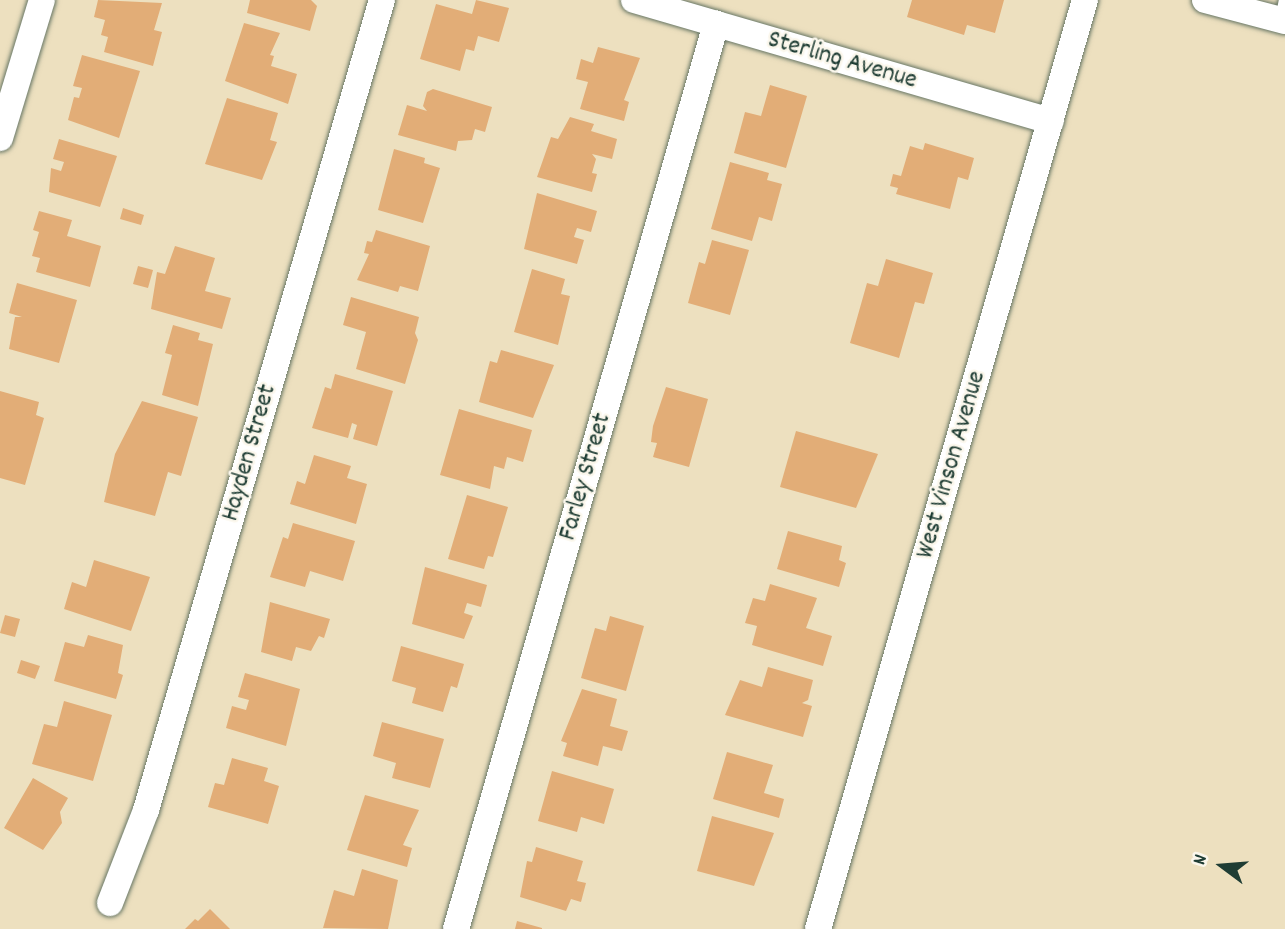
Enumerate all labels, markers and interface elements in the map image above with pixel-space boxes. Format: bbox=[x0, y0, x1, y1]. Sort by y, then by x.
street label: Sterling Avenue bbox=[764, 25, 920, 97]
street label: West Vinson Avenue bbox=[910, 368, 994, 562]
street label: Hayden Street bbox=[216, 381, 284, 525]
street label: Farley Street bbox=[553, 410, 619, 544]
north arrow bbox=[1187, 831, 1257, 901]
text: N bbox=[1187, 852, 1216, 868]

